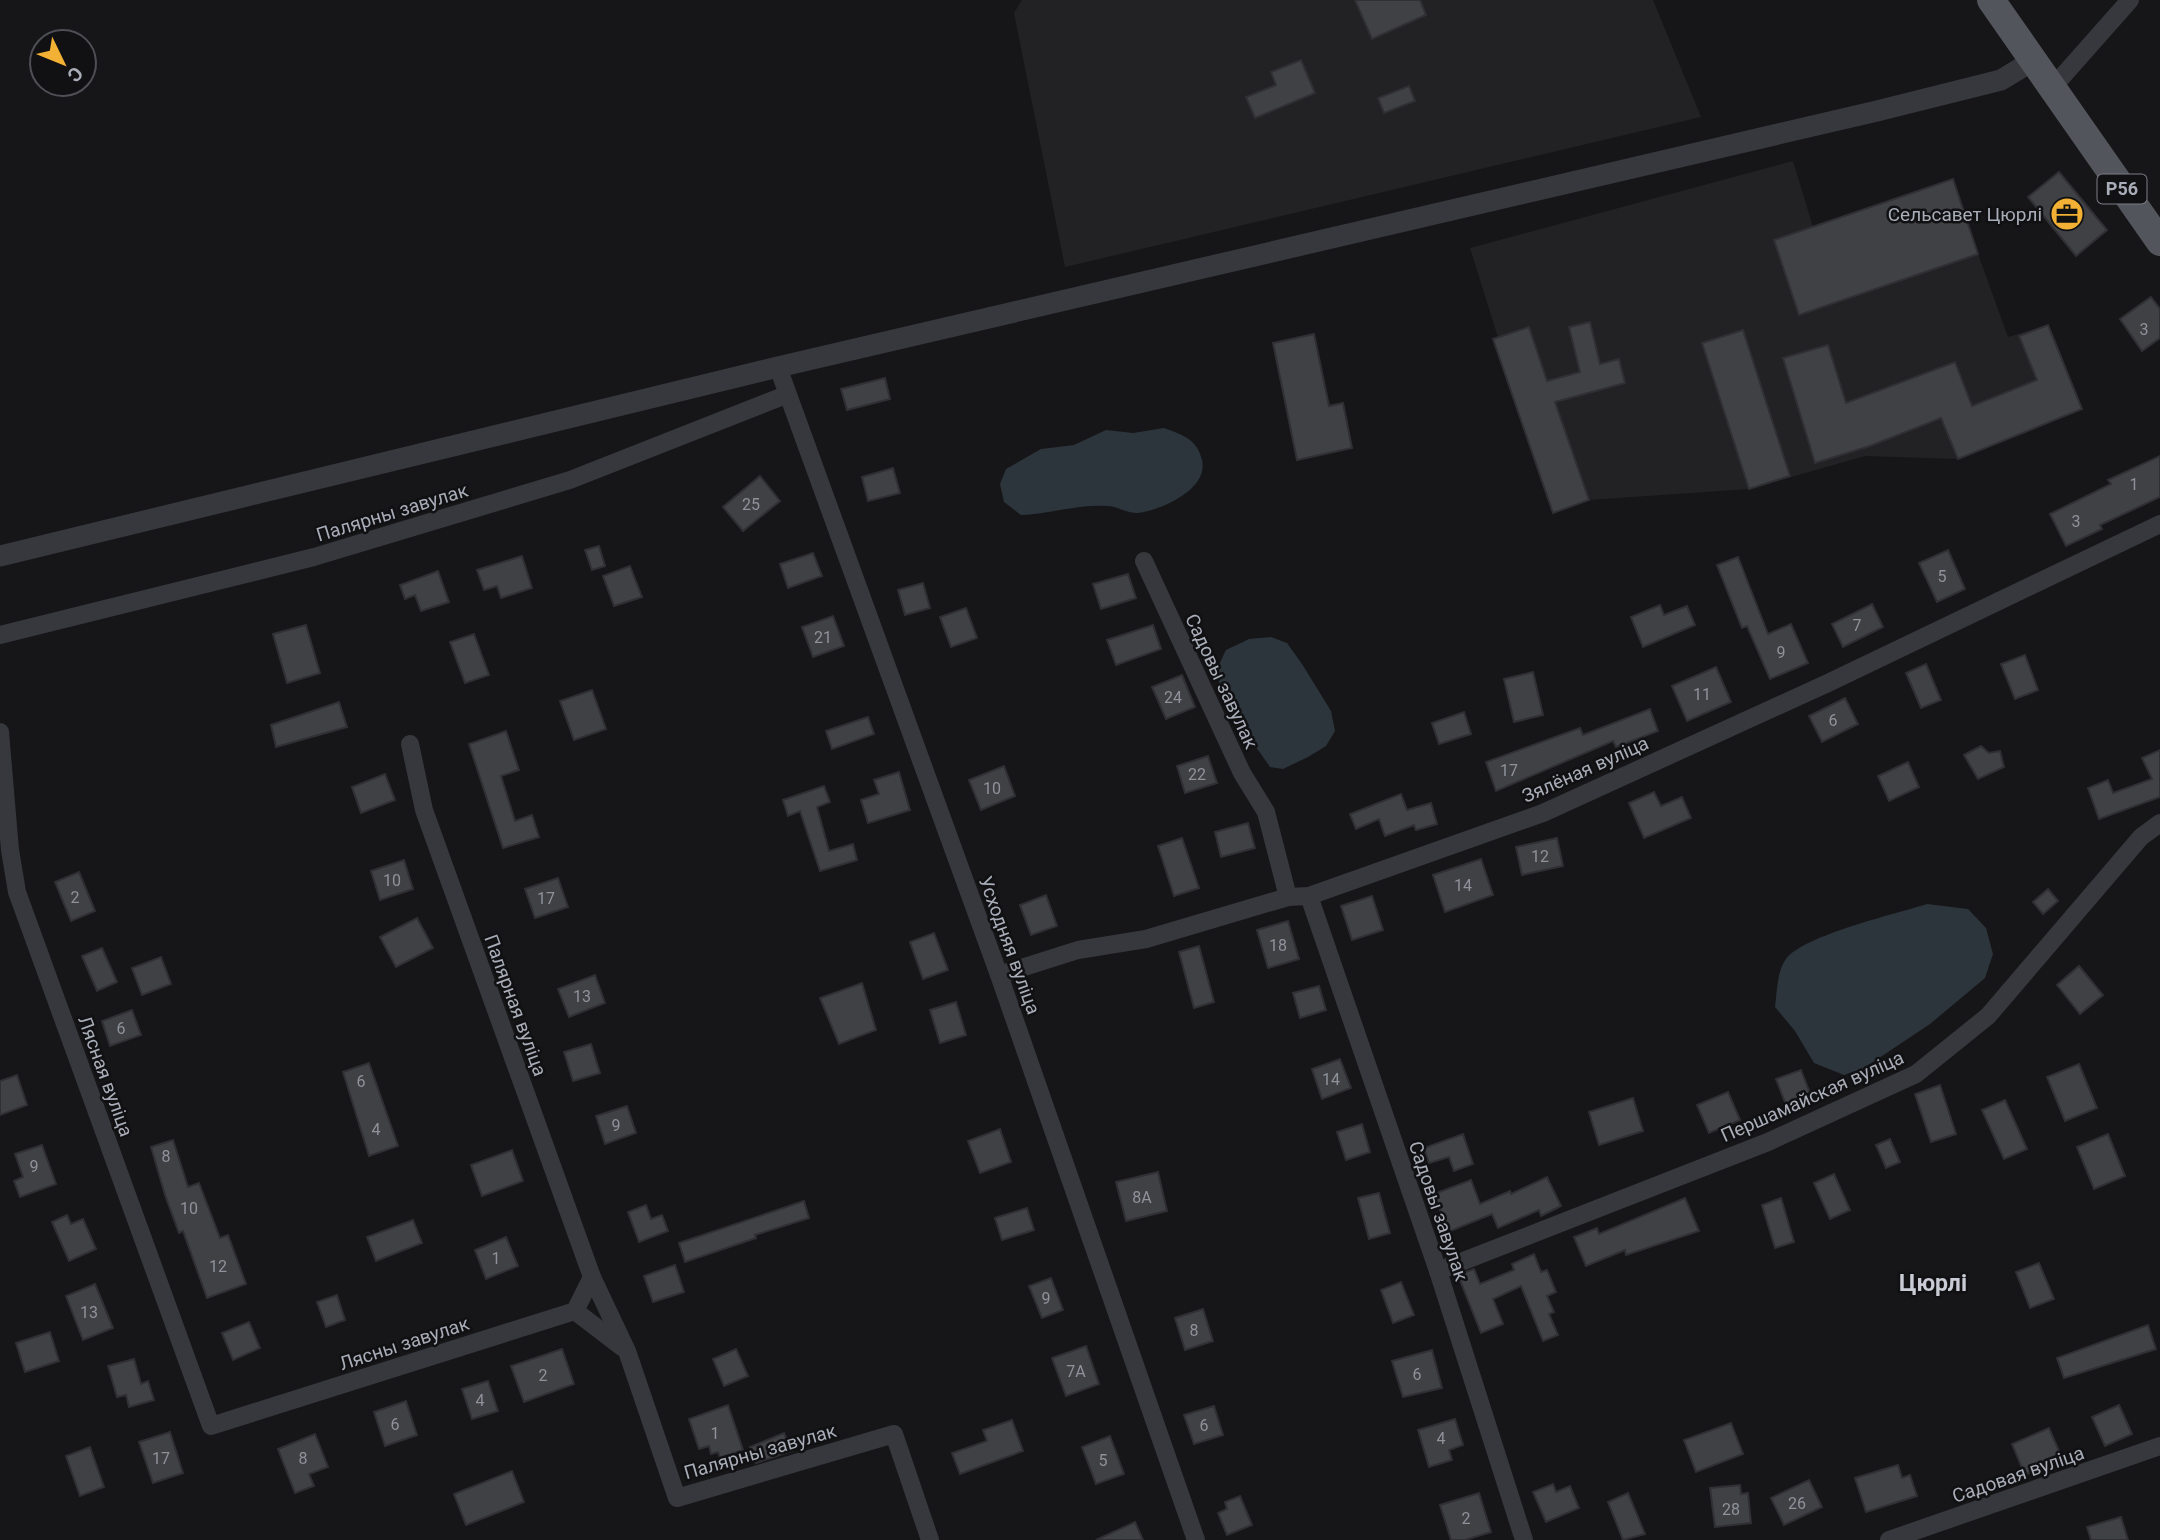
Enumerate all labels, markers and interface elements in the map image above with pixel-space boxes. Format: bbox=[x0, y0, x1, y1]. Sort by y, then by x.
north arrow bbox=[28, 28, 98, 98]
text: С bbox=[62, 62, 88, 87]
road number: Р56 bbox=[2098, 174, 2146, 204]
office icon: Сельсавет Цюрлі bbox=[2048, 195, 2086, 233]
place label: Сельсавет Цюрлі bbox=[1888, 203, 2042, 226]
house number: 3 bbox=[2140, 320, 2149, 339]
house number: 1 bbox=[2130, 475, 2139, 494]
street label: Палярны завулак bbox=[314, 478, 471, 546]
house number: 25 bbox=[742, 495, 760, 514]
house number: 3 bbox=[2072, 512, 2081, 531]
house number: 5 bbox=[1938, 567, 1947, 586]
street label: Садовы завулак bbox=[1180, 610, 1263, 753]
house number: 7 bbox=[1853, 616, 1862, 635]
house number: 21 bbox=[814, 628, 832, 647]
house number: 9 bbox=[1777, 643, 1786, 662]
house number: 11 bbox=[1693, 685, 1711, 704]
house number: 24 bbox=[1164, 688, 1182, 707]
house number: 6 bbox=[1829, 711, 1838, 730]
street label: Зялёная вуліца bbox=[1519, 731, 1652, 808]
house number: 17 bbox=[1500, 761, 1518, 780]
house number: 22 bbox=[1188, 765, 1206, 784]
house number: 10 bbox=[983, 779, 1001, 798]
house number: 12 bbox=[1531, 847, 1549, 866]
house number: 10 bbox=[383, 871, 401, 890]
street label: Усходняя вуліца bbox=[974, 873, 1045, 1017]
house number: 14 bbox=[1454, 876, 1472, 895]
house number: 2 bbox=[71, 888, 80, 907]
house number: 17 bbox=[537, 889, 555, 908]
street label: Палярная вуліца bbox=[479, 931, 552, 1079]
house number: 18 bbox=[1269, 936, 1287, 955]
house number: 13 bbox=[573, 987, 591, 1006]
street label: Лясная вуліца bbox=[73, 1013, 138, 1140]
house number: 6 bbox=[117, 1019, 126, 1038]
street label: Першамайская вуліца bbox=[1717, 1046, 1907, 1147]
house number: 14 bbox=[1322, 1070, 1340, 1089]
house number: 6 bbox=[357, 1072, 366, 1091]
house number: 9 bbox=[612, 1116, 621, 1135]
house number: 4 bbox=[372, 1120, 381, 1139]
street label: Садовы завулак bbox=[1404, 1138, 1473, 1285]
house number: 8 bbox=[162, 1147, 171, 1166]
house number: 9 bbox=[30, 1157, 39, 1176]
house number: 8А bbox=[1132, 1188, 1152, 1207]
house number: 10 bbox=[180, 1199, 198, 1218]
house number: 1 bbox=[492, 1249, 501, 1268]
house number: 12 bbox=[209, 1257, 227, 1276]
district label: Цюрлі bbox=[1899, 1270, 1967, 1297]
house number: 9 bbox=[1042, 1289, 1051, 1308]
house number: 13 bbox=[80, 1303, 98, 1322]
street label: Лясны завулак bbox=[336, 1311, 473, 1375]
house number: 8 bbox=[1190, 1321, 1199, 1340]
house number: 7А bbox=[1066, 1362, 1086, 1381]
house number: 6 bbox=[1413, 1365, 1422, 1384]
house number: 2 bbox=[539, 1366, 548, 1385]
house number: 4 bbox=[476, 1391, 485, 1410]
house number: 6 bbox=[391, 1415, 400, 1434]
house number: 6 bbox=[1200, 1416, 1209, 1435]
street label: Палярны завулак bbox=[681, 1419, 840, 1484]
house number: 1 bbox=[711, 1424, 720, 1443]
house number: 4 bbox=[1437, 1429, 1446, 1448]
street label: Садовая вуліца bbox=[1949, 1441, 2087, 1508]
house number: 17 bbox=[152, 1449, 170, 1468]
house number: 8 bbox=[299, 1449, 308, 1468]
house number: 5 bbox=[1099, 1451, 1108, 1470]
house number: 26 bbox=[1788, 1494, 1806, 1513]
house number: 28 bbox=[1722, 1500, 1740, 1519]
house number: 2 bbox=[1462, 1509, 1471, 1528]

